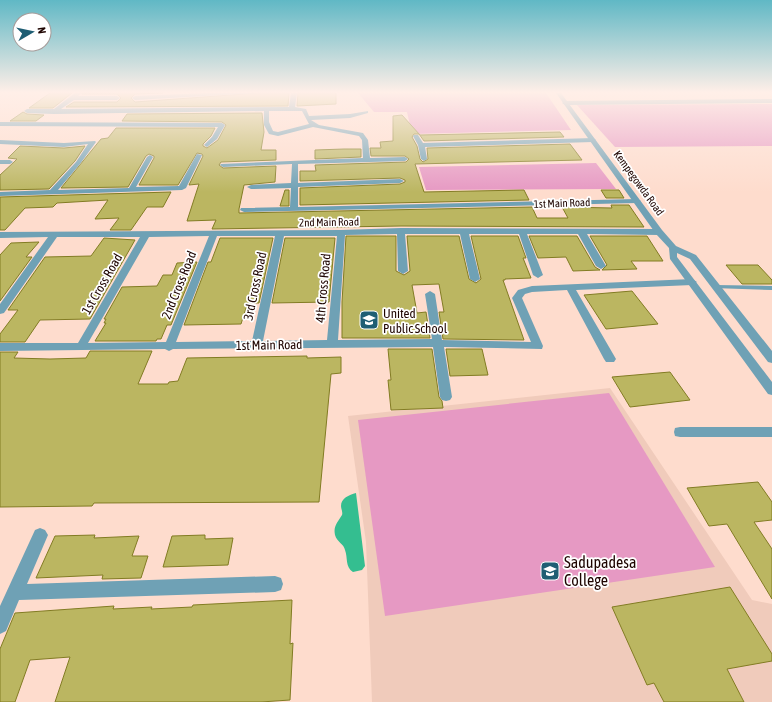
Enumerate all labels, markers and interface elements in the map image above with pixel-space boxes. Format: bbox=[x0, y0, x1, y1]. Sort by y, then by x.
north arrow bbox=[12, 12, 52, 52]
text: N bbox=[35, 26, 48, 35]
street label: Kempegowda Road bbox=[611, 148, 667, 218]
street label: 1st Main Road bbox=[534, 196, 590, 210]
street label: 2nd Main Road bbox=[299, 215, 359, 229]
street label: 2nd Cross Road bbox=[159, 249, 199, 321]
street label: 3rd Cross Road bbox=[240, 250, 270, 322]
street label: 1st Cross Road bbox=[79, 251, 125, 317]
street label: 4th Cross Road bbox=[312, 253, 334, 323]
place label: United Public School bbox=[383, 306, 448, 336]
school or university icon: United Public School bbox=[358, 309, 380, 331]
street label: 1st Main Road bbox=[235, 337, 303, 353]
place label: Sadupadesa College bbox=[564, 553, 636, 590]
school or university icon: Sadupadesa College bbox=[539, 560, 561, 582]

